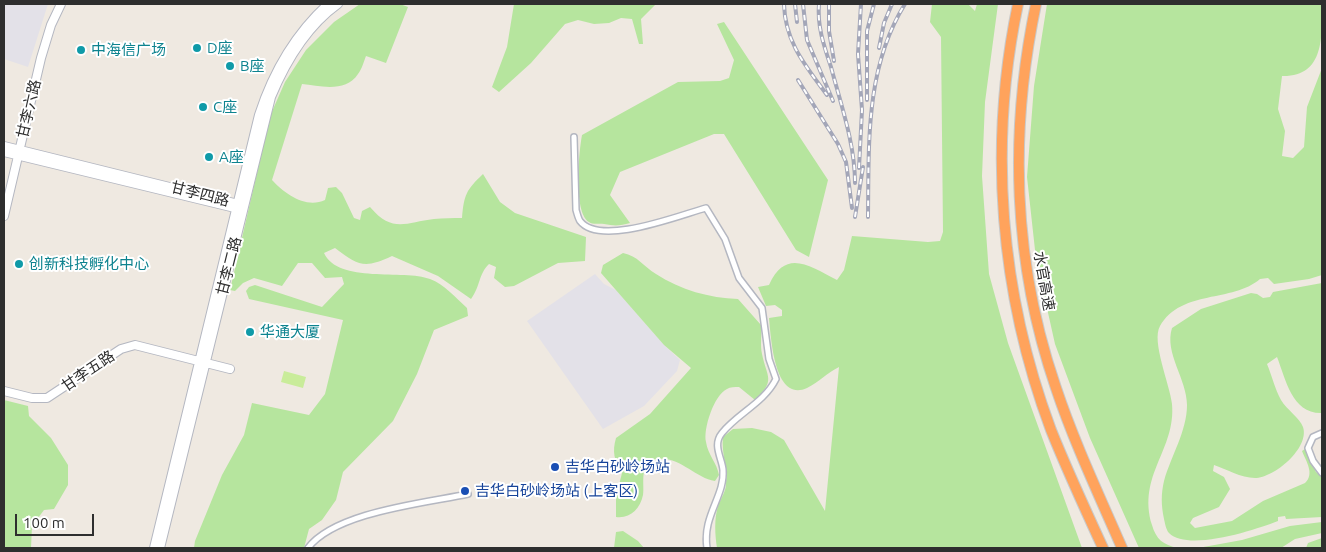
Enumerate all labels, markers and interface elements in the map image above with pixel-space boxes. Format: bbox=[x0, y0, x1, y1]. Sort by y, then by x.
place label: D座 bbox=[207, 39, 233, 57]
place label: 中海信广场 bbox=[91, 41, 166, 59]
marker: D座 bbox=[191, 42, 203, 54]
marker: 中海信广场 bbox=[75, 44, 87, 56]
place label: B座 bbox=[240, 57, 265, 75]
marker: B座 bbox=[224, 60, 236, 72]
street label: 甘李六路 bbox=[13, 78, 45, 140]
place label: C座 bbox=[213, 98, 237, 116]
marker: C座 bbox=[197, 101, 209, 113]
place label: A座 bbox=[219, 148, 244, 166]
marker: A座 bbox=[203, 151, 215, 163]
street label: 甘李四路 bbox=[169, 178, 231, 210]
street label: 甘李二路 bbox=[213, 235, 245, 297]
street label: 水官高速 bbox=[1030, 250, 1058, 312]
place label: 创新科技孵化中心 bbox=[29, 255, 149, 273]
marker: 创新科技孵化中心 bbox=[13, 258, 25, 270]
place label: 华通大厦 bbox=[260, 323, 320, 341]
marker: 华通大厦 bbox=[244, 326, 256, 338]
street label: 甘李五路 bbox=[58, 347, 118, 395]
place label: 吉华白砂岭场站 bbox=[565, 458, 670, 476]
marker: 吉华白砂岭场站 bbox=[549, 461, 561, 473]
place label: 吉华白砂岭场站 (上客区) bbox=[475, 482, 638, 500]
marker: 吉华白砂岭场站 (上客区) bbox=[459, 485, 471, 497]
scale bar bbox=[18, 504, 96, 536]
text: 100 m bbox=[23, 514, 65, 531]

